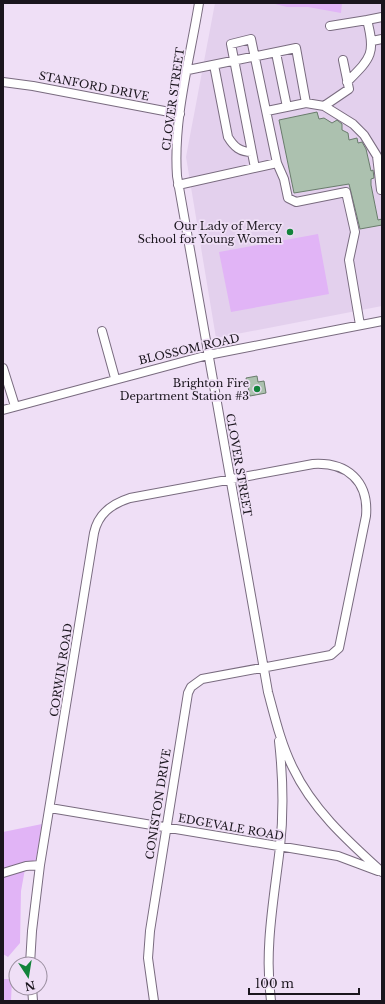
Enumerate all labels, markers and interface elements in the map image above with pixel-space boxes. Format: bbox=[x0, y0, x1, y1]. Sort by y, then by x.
street label: CLOVER STREET bbox=[159, 46, 187, 152]
street label: STANFORD DRIVE bbox=[38, 68, 150, 104]
place label: Our Lady of Mercy School for Young Women bbox=[138, 219, 282, 246]
marker: Our Lady of Mercy School for Young Women bbox=[285, 227, 295, 237]
street label: BLOSSOM ROAD bbox=[137, 331, 241, 367]
place label: Brighton Fire Department Station #3 bbox=[120, 376, 249, 403]
marker: Brighton Fire Department Station #3 bbox=[252, 384, 262, 394]
street label: CLOVER STREET bbox=[223, 412, 255, 518]
street label: CORWIN ROAD bbox=[47, 622, 75, 718]
street label: CONISTON DRIVE bbox=[142, 748, 174, 860]
street label: EDGEVALE ROAD bbox=[177, 811, 285, 843]
north arrow bbox=[8, 956, 48, 996]
scale bar bbox=[249, 970, 359, 996]
text: 100 m bbox=[255, 976, 294, 991]
text: N bbox=[23, 978, 37, 994]

